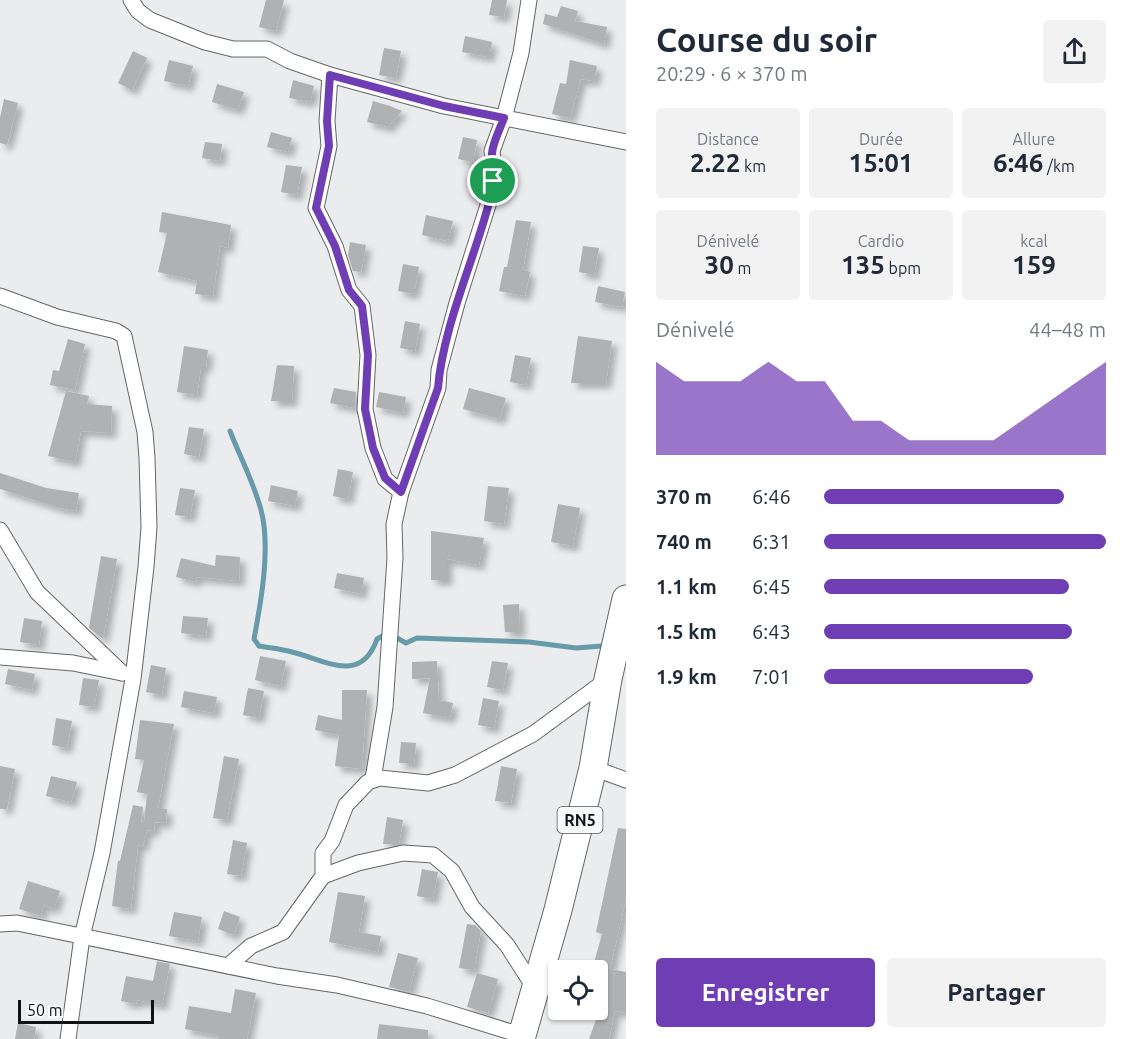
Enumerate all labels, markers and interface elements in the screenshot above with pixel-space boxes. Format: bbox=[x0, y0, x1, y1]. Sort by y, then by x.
button: share bbox=[1043, 20, 1106, 83]
text: Course du soir bbox=[656, 21, 877, 58]
text: 20:29 · 6 × 370 m bbox=[656, 62, 808, 85]
text: Distance bbox=[697, 130, 759, 148]
text: Durée bbox=[859, 130, 903, 148]
text: Allure bbox=[1013, 130, 1055, 148]
text: 2.22 bbox=[690, 148, 740, 177]
text: 15:01 bbox=[848, 148, 914, 177]
text: 6:46 bbox=[993, 148, 1043, 177]
pin bbox=[467, 155, 518, 206]
text: km bbox=[740, 157, 766, 175]
text: /km bbox=[1043, 157, 1075, 175]
icon: arrive bbox=[476, 164, 509, 197]
text: Dénivelé bbox=[697, 232, 759, 250]
text: Cardio bbox=[858, 232, 904, 250]
text: kcal bbox=[1020, 232, 1048, 250]
text: 30 bbox=[705, 250, 734, 279]
text: 135 bbox=[841, 250, 885, 279]
text: 159 bbox=[1012, 250, 1056, 279]
text: m bbox=[734, 259, 751, 277]
text: bpm bbox=[885, 259, 921, 277]
text: Dénivelé bbox=[656, 318, 734, 341]
text: 44–48 m bbox=[1029, 318, 1106, 341]
text: 370 m bbox=[656, 485, 712, 508]
text: 6:46 bbox=[752, 485, 791, 508]
text: 740 m bbox=[656, 530, 712, 553]
text: 6:31 bbox=[752, 530, 791, 553]
text: 1.1 km bbox=[656, 575, 717, 598]
text: 6:45 bbox=[752, 575, 791, 598]
text: 1.5 km bbox=[656, 620, 717, 643]
text: 6:43 bbox=[752, 620, 791, 643]
text: 1.9 km bbox=[656, 665, 717, 688]
text: 7:01 bbox=[752, 665, 791, 688]
road number: RN5 bbox=[558, 807, 602, 833]
button: Enregistrer bbox=[656, 958, 875, 1027]
button: Partager bbox=[887, 958, 1106, 1027]
map controls bbox=[548, 960, 608, 1020]
button: locate bbox=[548, 960, 608, 1020]
scale bar bbox=[18, 997, 154, 1024]
text: 50 m bbox=[27, 1001, 63, 1019]

